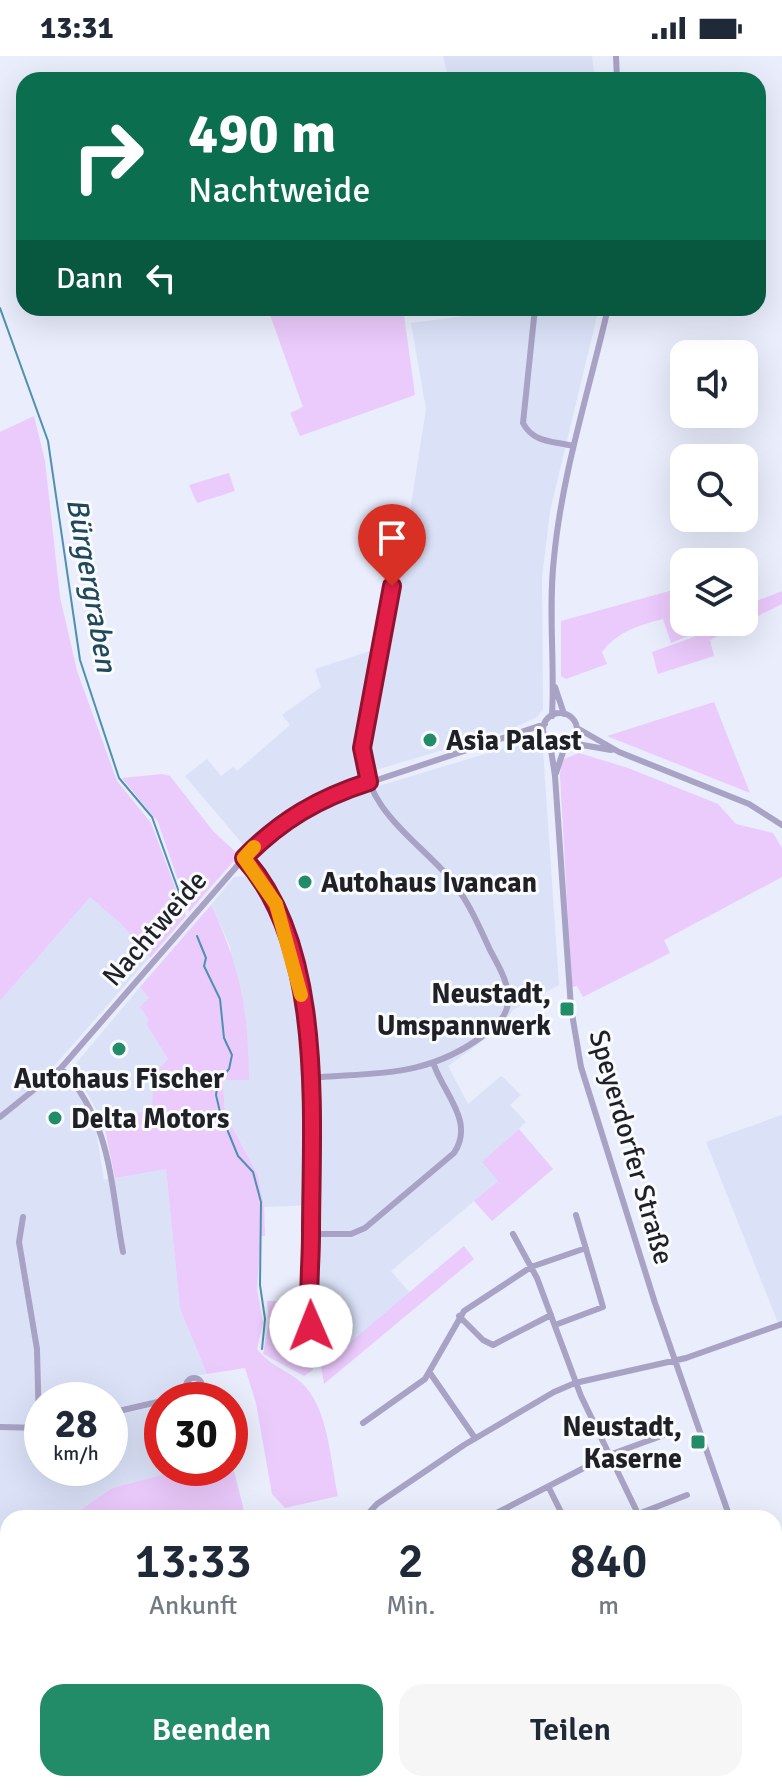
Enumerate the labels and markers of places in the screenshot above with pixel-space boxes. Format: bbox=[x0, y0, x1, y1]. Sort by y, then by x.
pin bbox=[358, 504, 426, 586]
place label: Asia Palast bbox=[446, 724, 582, 758]
marker: Asia Palast bbox=[421, 731, 439, 749]
place label: Autohaus Ivancan bbox=[321, 866, 537, 900]
marker: Autohaus Ivancan bbox=[296, 873, 314, 891]
place label: Neustadt, Umspannwerk bbox=[377, 977, 551, 1043]
marker: Neustadt, Umspannwerk bbox=[558, 1000, 576, 1018]
marker: Autohaus Fischer bbox=[110, 1040, 128, 1058]
place label: Autohaus Fischer bbox=[14, 1062, 225, 1096]
place label: Delta Motors bbox=[71, 1102, 229, 1136]
marker: Delta Motors bbox=[46, 1109, 64, 1127]
place label: Neustadt, Kaserne bbox=[562, 1410, 682, 1476]
marker: Neustadt, Kaserne bbox=[689, 1433, 707, 1451]

